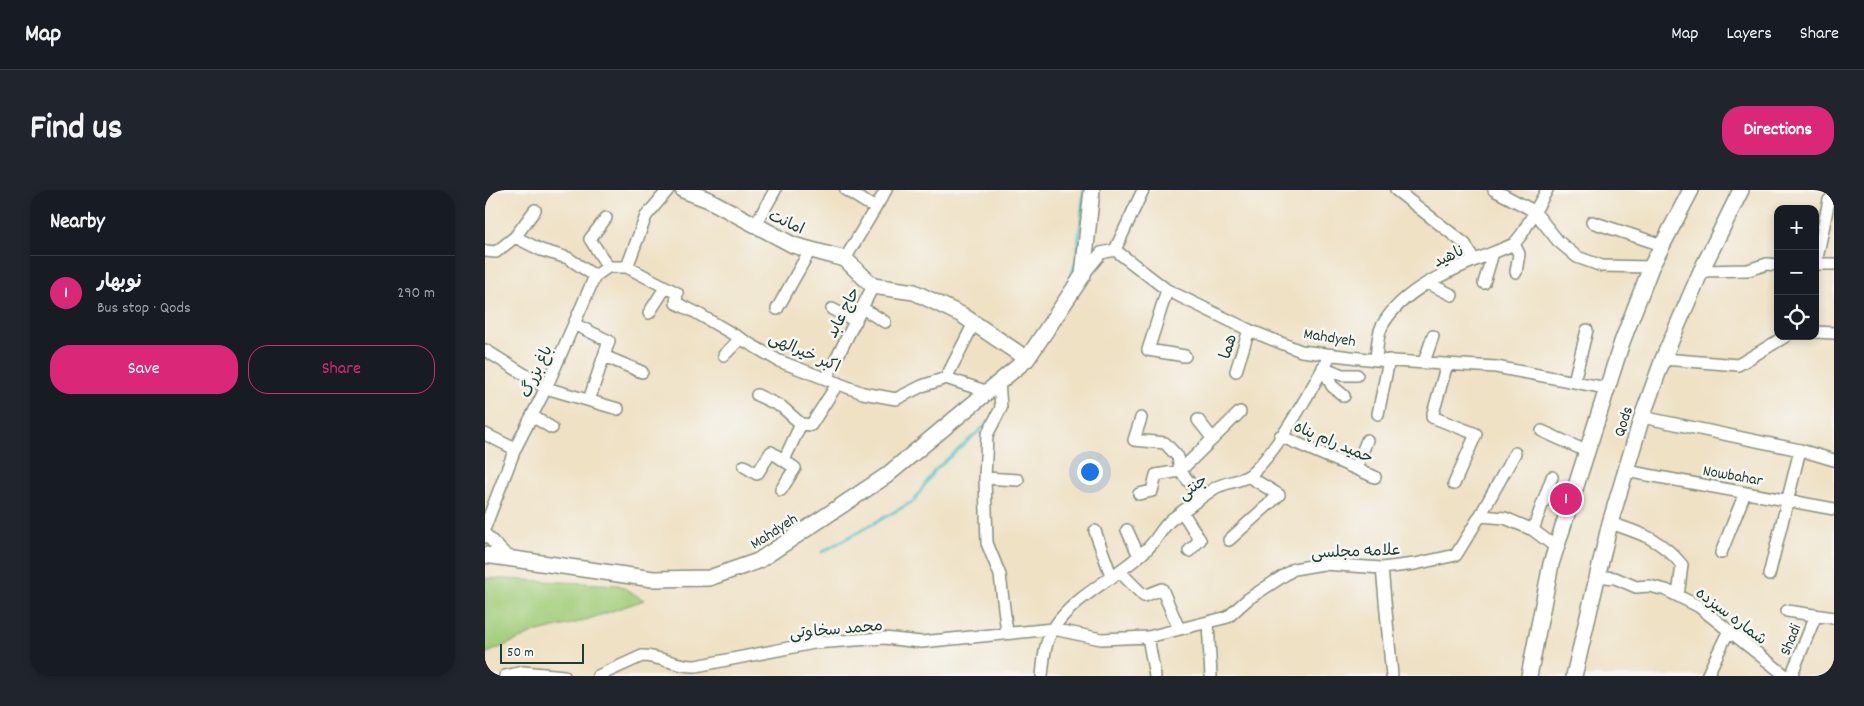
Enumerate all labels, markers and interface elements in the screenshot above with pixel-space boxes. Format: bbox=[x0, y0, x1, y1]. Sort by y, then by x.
text: Map bbox=[25, 18, 61, 52]
text: Map bbox=[1671, 22, 1698, 47]
text: Layers bbox=[1726, 22, 1772, 47]
text: Share bbox=[1800, 22, 1839, 47]
text: Find us bbox=[30, 105, 122, 155]
button: Directions bbox=[1722, 106, 1834, 155]
street label: امانت bbox=[764, 205, 808, 241]
map controls bbox=[1774, 205, 1819, 340]
button: + bbox=[1774, 205, 1819, 250]
text: Nearby bbox=[50, 208, 105, 238]
street label: ناهید bbox=[1430, 240, 1468, 274]
button: − bbox=[1774, 250, 1819, 295]
text: نوبهار bbox=[97, 270, 141, 297]
text: 1 bbox=[64, 282, 68, 305]
text: 290 m bbox=[397, 282, 435, 305]
street label: حاج عابد bbox=[822, 284, 867, 343]
button: locate bbox=[1774, 295, 1819, 340]
text: Bus stop · Qods bbox=[97, 297, 191, 320]
street label: Mahdyeh bbox=[1302, 323, 1357, 354]
street label: اکبر خیرالهی bbox=[764, 327, 844, 379]
street label: هما bbox=[1215, 331, 1244, 362]
street label: باغ بزرگ bbox=[515, 342, 559, 402]
button: Save bbox=[50, 345, 238, 394]
button: Share bbox=[248, 345, 435, 394]
street label: Qods bbox=[1609, 403, 1640, 440]
street label: حمید رام پناه bbox=[1290, 416, 1377, 470]
your location bbox=[1077, 459, 1103, 485]
street label: Nowbahar bbox=[1701, 460, 1764, 493]
street label: جنتی bbox=[1174, 469, 1213, 507]
pin: 1 bbox=[1550, 480, 1582, 518]
street label: Mahdyeh bbox=[746, 508, 803, 556]
street label: علامه مجلسی bbox=[1311, 539, 1402, 566]
street label: شماره سیزده bbox=[1690, 582, 1771, 652]
street label: محمد سخاوتی bbox=[789, 615, 884, 646]
street label: Shadi bbox=[1775, 621, 1808, 659]
scale bar bbox=[500, 641, 584, 664]
text: 50 m bbox=[507, 643, 534, 663]

